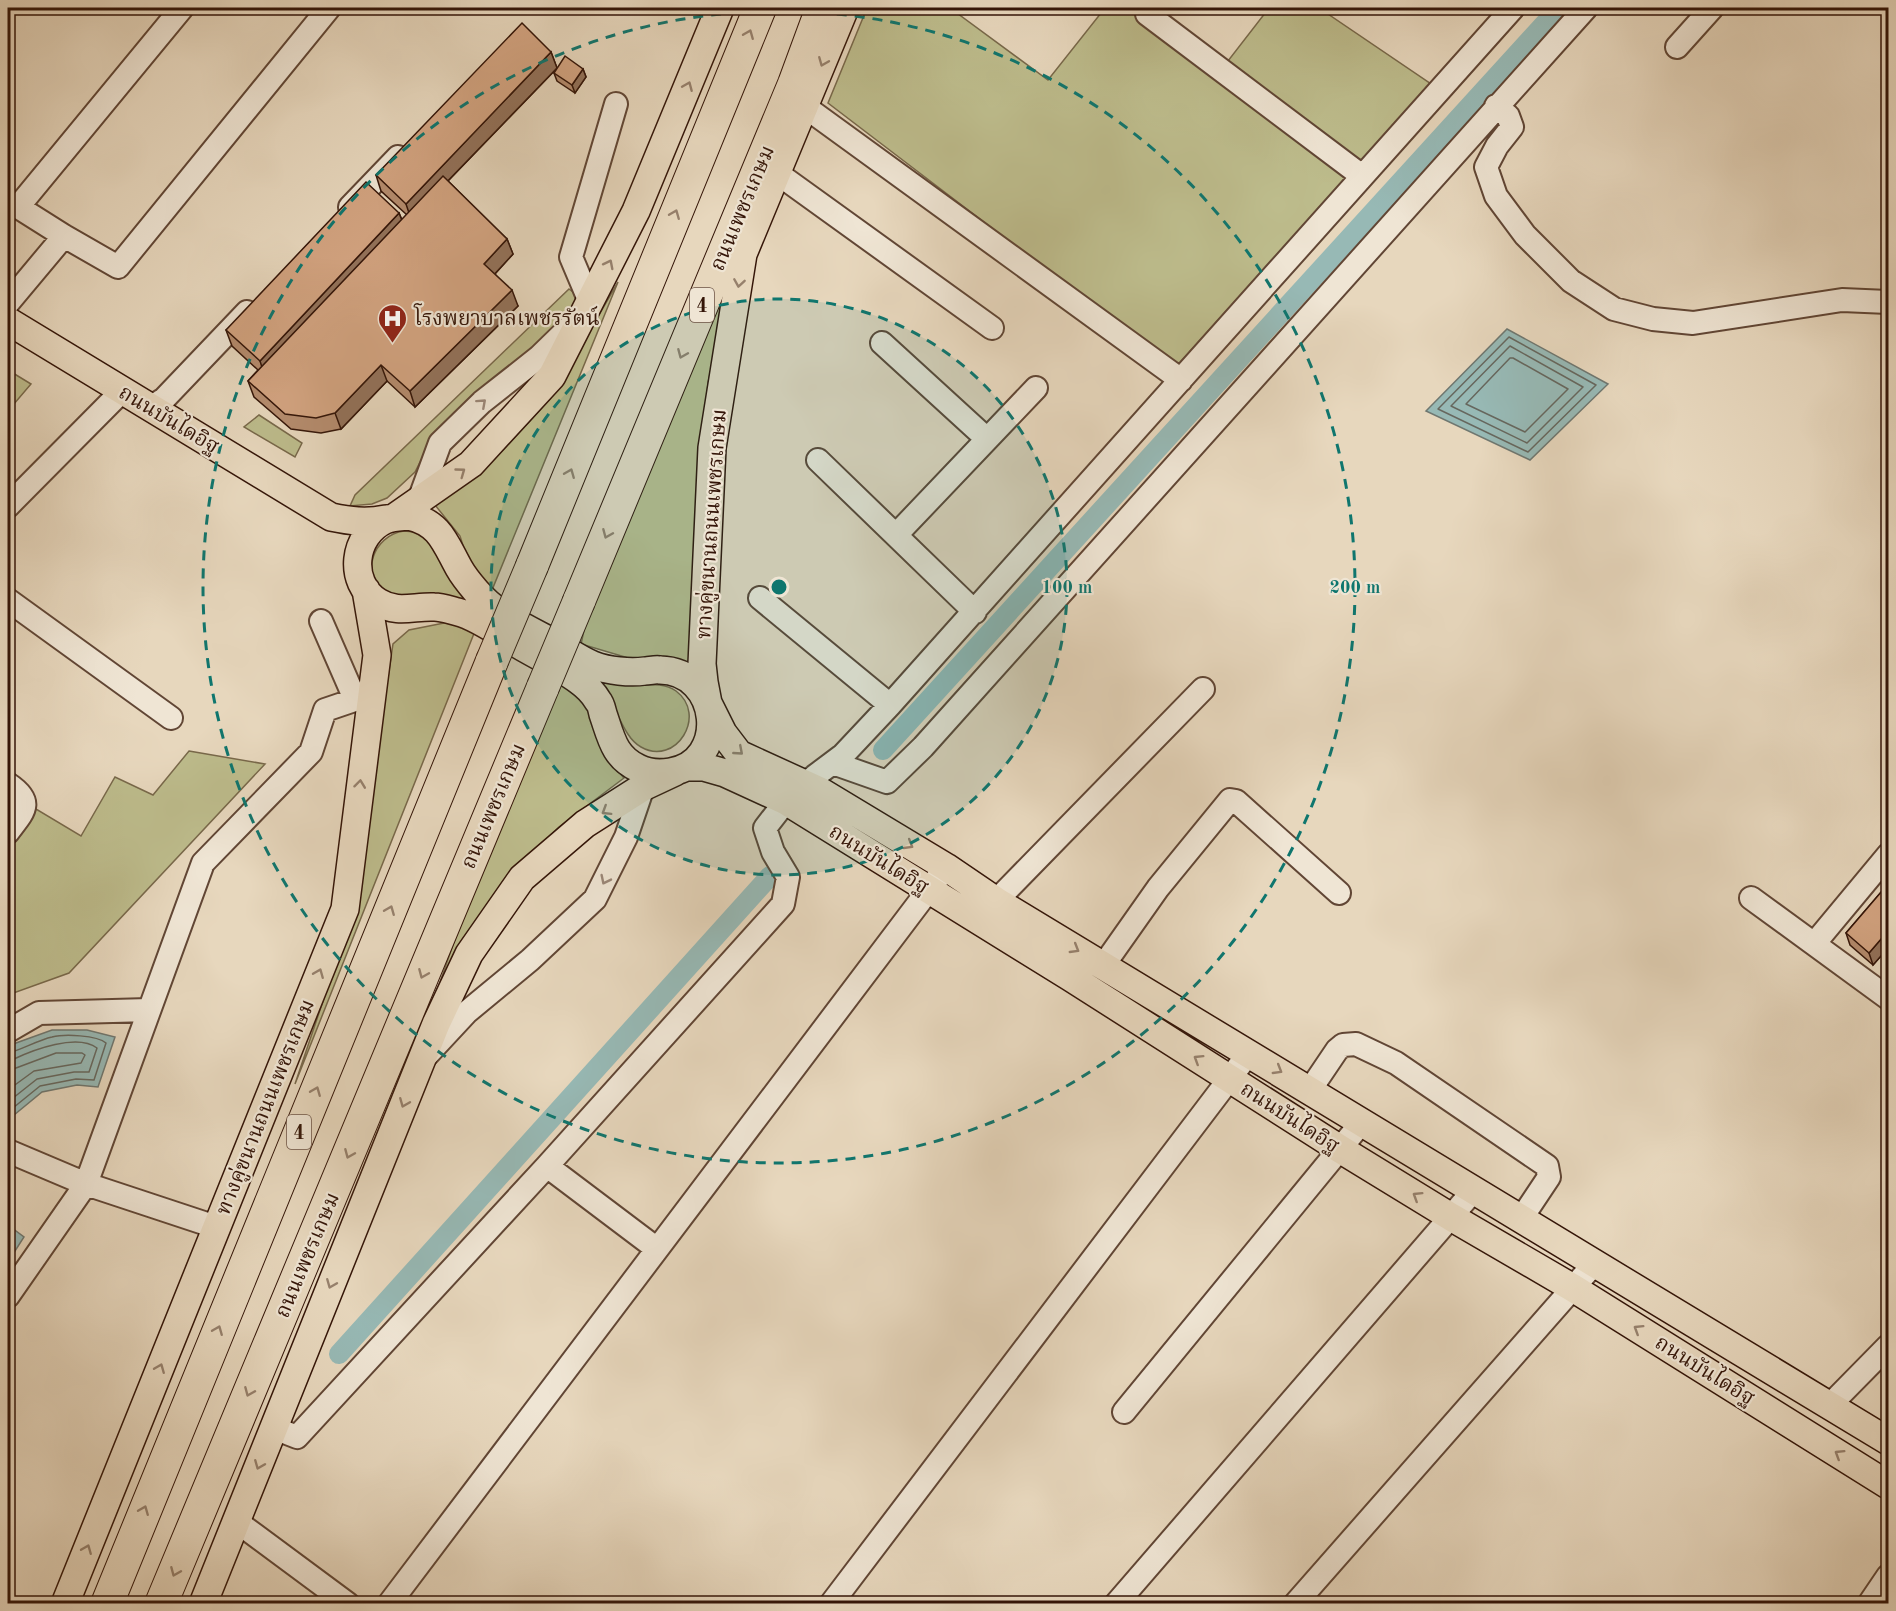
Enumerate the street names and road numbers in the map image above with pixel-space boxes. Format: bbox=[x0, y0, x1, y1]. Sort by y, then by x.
street label: ถนนเพชรเกษม bbox=[708, 143, 779, 274]
road number: 4 bbox=[690, 288, 714, 322]
street label: ถนนบันไดอิฐ bbox=[115, 377, 225, 458]
street label: ทางคู่ขนานถนนเพชรเกษม bbox=[691, 408, 732, 640]
street label: ถนนเพชรเกษม bbox=[459, 741, 530, 872]
street label: ถนนบันไดอิฐ bbox=[825, 816, 935, 899]
street label: ทางคู่ขนานถนนเพชรเกษม bbox=[211, 996, 320, 1219]
street label: ถนนบันไดอิฐ bbox=[1236, 1074, 1345, 1158]
road number: 4 bbox=[287, 1115, 311, 1149]
street label: ถนนเพชรเกษม bbox=[273, 1190, 344, 1321]
street label: ถนนบันไดอิฐ bbox=[1651, 1327, 1761, 1410]

